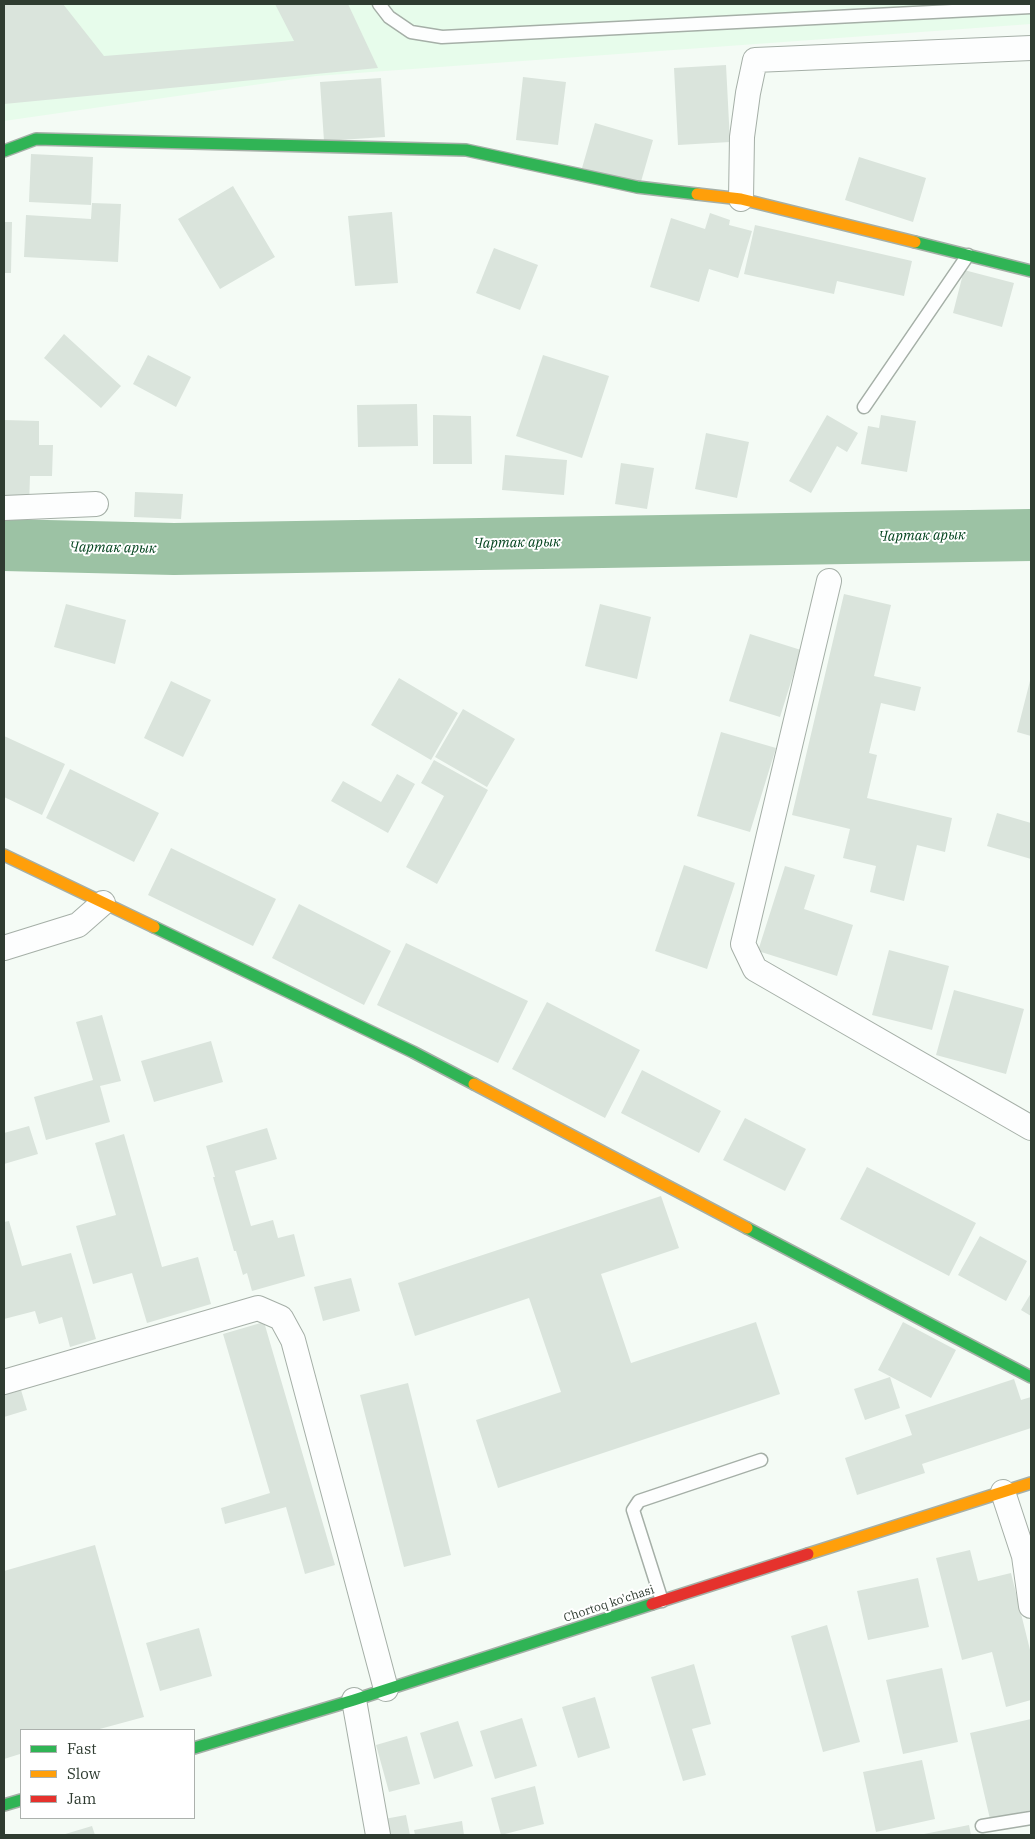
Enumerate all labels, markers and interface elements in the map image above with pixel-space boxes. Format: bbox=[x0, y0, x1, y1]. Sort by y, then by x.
water label: Чартак арык bbox=[878, 527, 966, 545]
water label: Чартак арык bbox=[473, 534, 561, 552]
water label: Чартак арык bbox=[69, 539, 157, 557]
street label: Chortoq ko'chasi bbox=[562, 1583, 656, 1625]
legend bbox=[20, 1729, 195, 1819]
text: Fast bbox=[67, 1739, 97, 1758]
text: Slow bbox=[67, 1764, 100, 1783]
text: Jam bbox=[67, 1789, 96, 1808]

